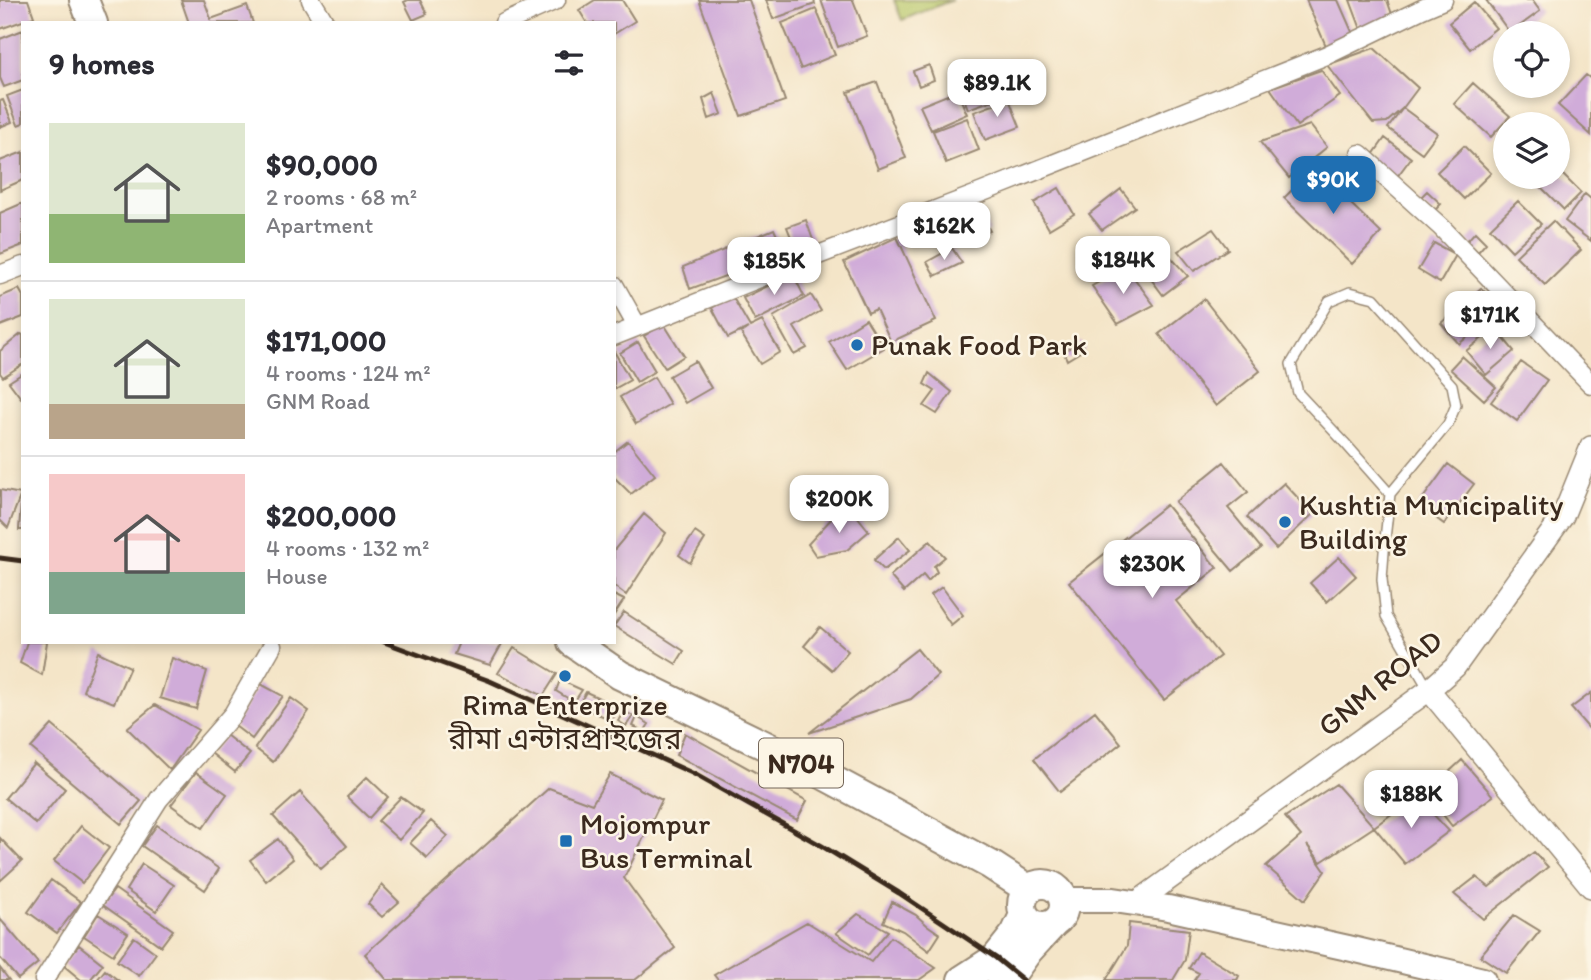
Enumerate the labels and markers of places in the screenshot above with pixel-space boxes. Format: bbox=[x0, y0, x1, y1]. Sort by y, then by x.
pin: $89.1K bbox=[940, 60, 1054, 119]
pin: $90K bbox=[1292, 156, 1374, 216]
pin: $162K bbox=[895, 202, 993, 262]
pin: $184K bbox=[1074, 236, 1172, 296]
pin: $185K bbox=[725, 238, 823, 297]
pin: $171K bbox=[1441, 292, 1539, 351]
place label: Punak Food Park bbox=[871, 326, 1087, 363]
marker: Punak Food Park bbox=[849, 337, 865, 353]
pin: $200K bbox=[790, 476, 888, 535]
place label: Kushtia Municipality Building bbox=[1299, 486, 1563, 557]
marker: Kushtia Municipality Building bbox=[1277, 514, 1293, 530]
pin: $230K bbox=[1103, 540, 1201, 600]
marker: Rima Enterprize রীমা এন্টারপ্রাইজের bbox=[557, 668, 573, 684]
place label: Rima Enterprize রীমা এন্টারপ্রাইজের bbox=[447, 686, 683, 757]
pin: $188K bbox=[1362, 770, 1460, 830]
place label: Mojompur Bus Terminal bbox=[580, 805, 753, 876]
marker: Mojompur Bus Terminal bbox=[558, 833, 574, 849]

